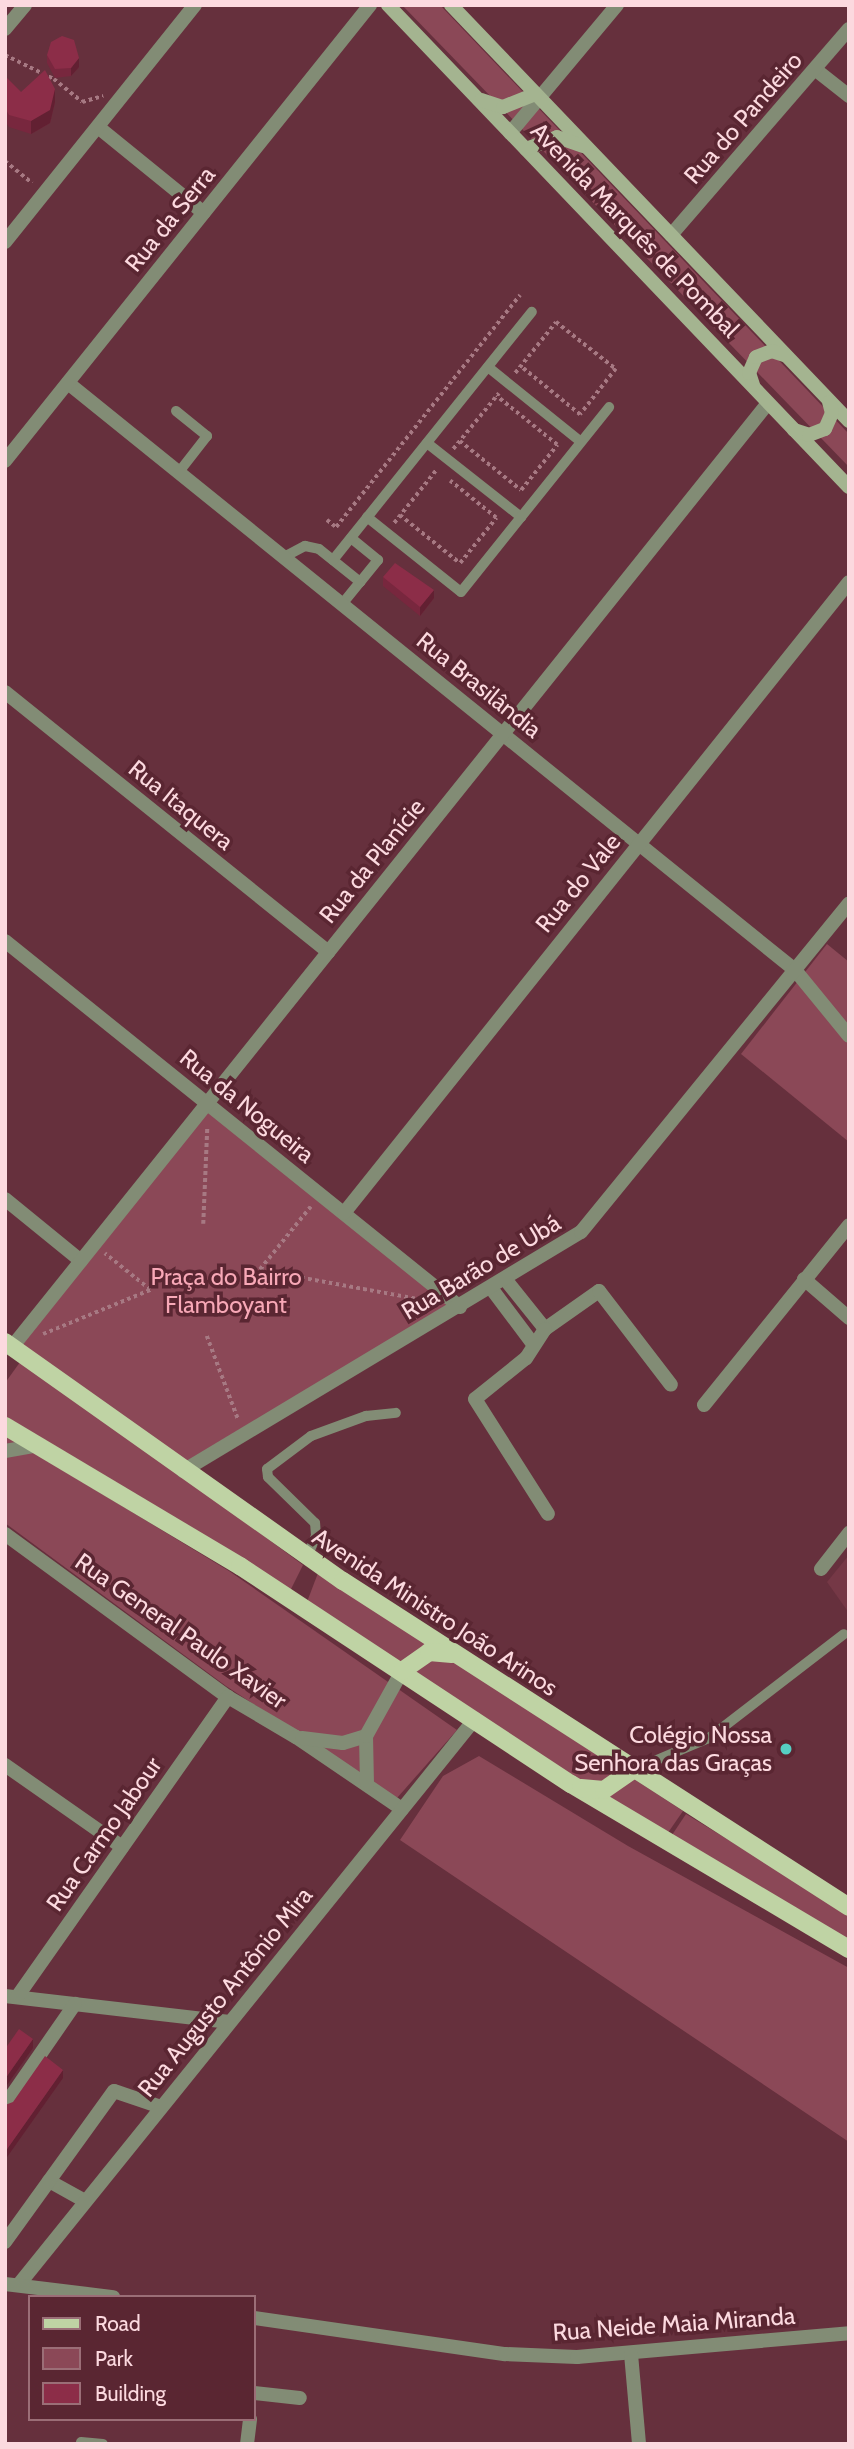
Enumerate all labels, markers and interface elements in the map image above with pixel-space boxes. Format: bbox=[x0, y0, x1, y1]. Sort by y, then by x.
street label: Rua do Pandeiro bbox=[678, 46, 808, 190]
street label: Avenida Marquês de Pombal bbox=[525, 117, 745, 343]
street label: Rua da Serra bbox=[119, 161, 221, 277]
street label: Rua Brasilândia bbox=[411, 626, 547, 744]
street label: Rua Itaquera bbox=[123, 754, 239, 856]
street label: Rua da Planície bbox=[313, 793, 431, 929]
street label: Rua do Vale bbox=[529, 828, 627, 938]
street label: Rua da Nogueira bbox=[174, 1043, 320, 1169]
street label: Rua Barão de Ubá bbox=[396, 1208, 566, 1326]
park label: Praça do Bairro Flamboyant bbox=[150, 1263, 302, 1319]
street label: Avenida Ministro João Arinos bbox=[307, 1522, 563, 1702]
street label: Rua General Paulo Xavier bbox=[70, 1547, 292, 1715]
place label: Colégio Nossa Senhora das Graças bbox=[574, 1721, 772, 1777]
marker: Colégio Nossa Senhora das Graças bbox=[778, 1741, 794, 1757]
street label: Rua Carmo Jabour bbox=[40, 1751, 168, 1917]
street label: Rua Augusto Antônio Mira bbox=[132, 1881, 318, 2103]
legend bbox=[28, 2295, 256, 2421]
street label: Rua Neide Maia Miranda bbox=[552, 2301, 796, 2347]
text: Road bbox=[95, 2311, 141, 2336]
text: Park bbox=[95, 2346, 133, 2371]
text: Building bbox=[95, 2381, 166, 2406]

